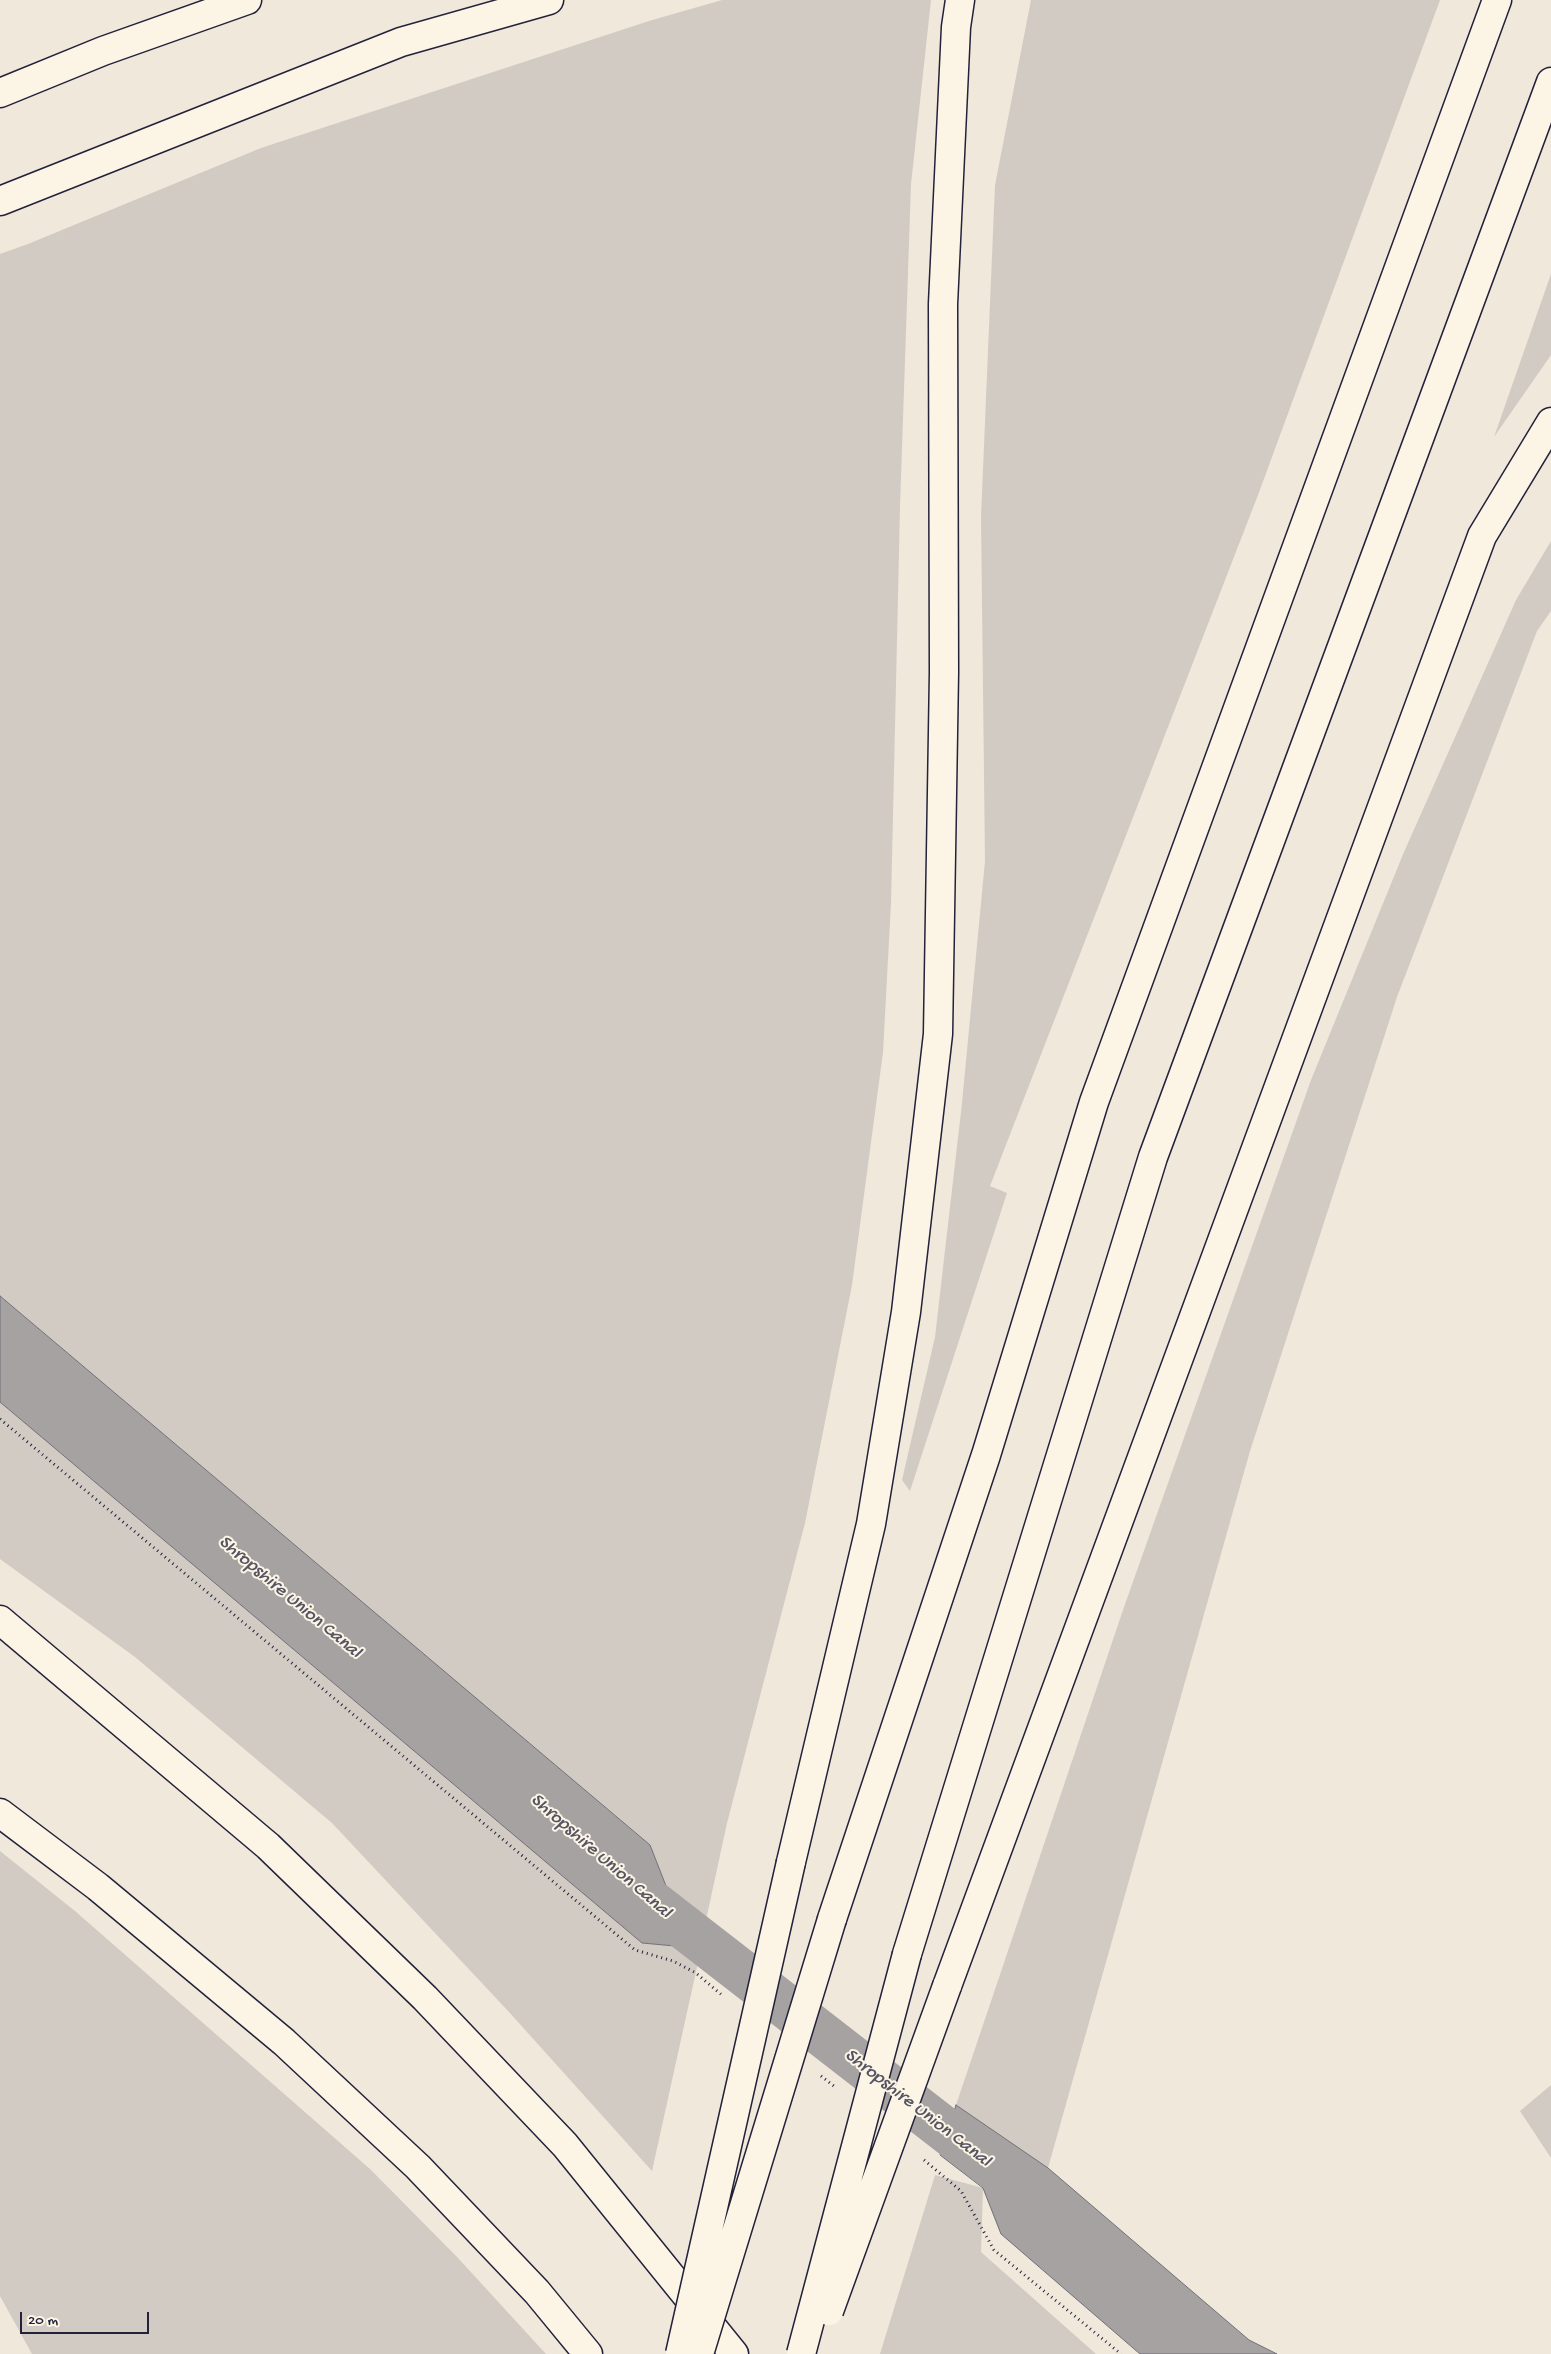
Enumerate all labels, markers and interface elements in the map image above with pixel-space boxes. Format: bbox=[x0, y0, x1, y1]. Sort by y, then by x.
water label: Shropshire Union Canal bbox=[213, 1532, 365, 1664]
water label: Shropshire Union Canal bbox=[525, 1790, 675, 1924]
water label: Shropshire Union Canal bbox=[839, 2045, 995, 2173]
scale bar bbox=[22, 2302, 151, 2334]
text: 20 m bbox=[28, 2312, 58, 2330]

